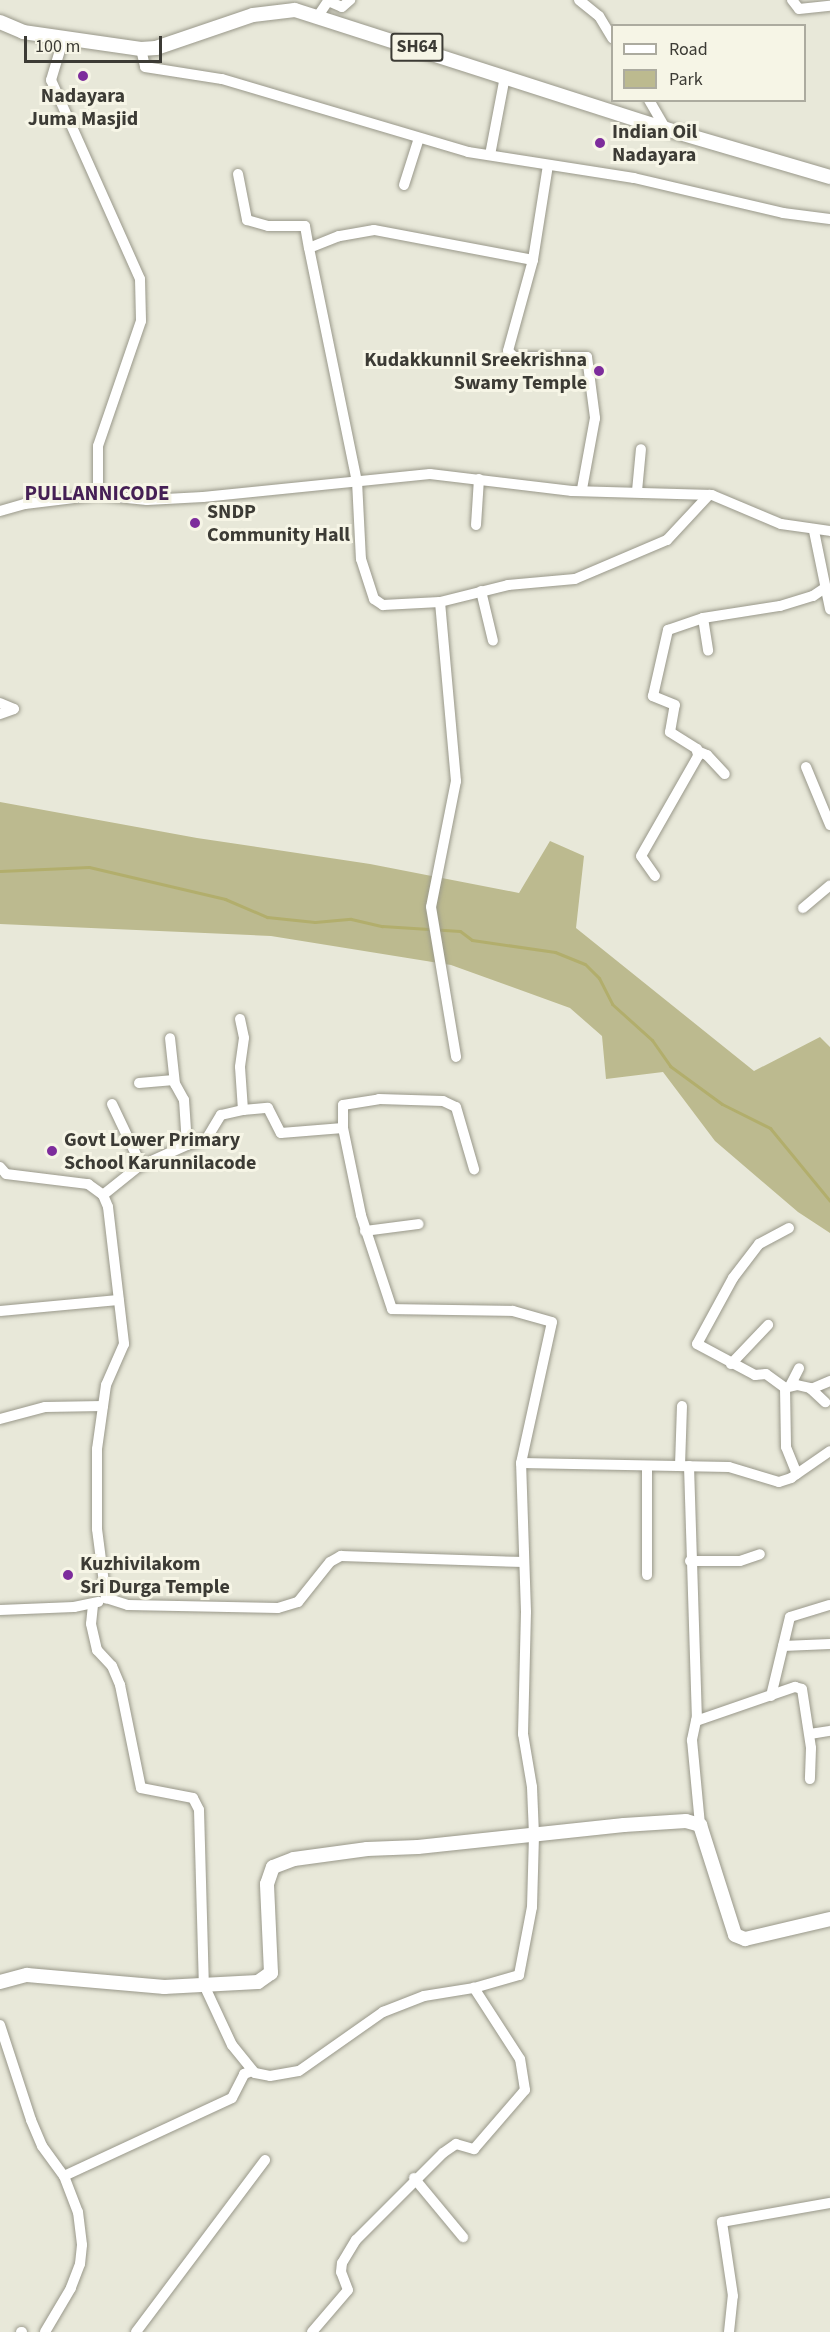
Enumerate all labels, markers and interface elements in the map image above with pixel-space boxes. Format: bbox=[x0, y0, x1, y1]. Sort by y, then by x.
scale bar bbox=[27, 24, 165, 62]
legend bbox=[611, 24, 806, 102]
road number: SH64 bbox=[390, 32, 444, 62]
text: 100 m bbox=[35, 34, 80, 59]
text: Road bbox=[669, 37, 708, 62]
text: Park bbox=[669, 67, 703, 92]
marker: Nadayara Juma Masjid bbox=[76, 69, 90, 83]
place label: Nadayara Juma Masjid bbox=[28, 85, 138, 132]
place label: Indian Oil Nadayara bbox=[612, 120, 697, 167]
marker: Indian Oil Nadayara bbox=[593, 136, 607, 150]
place label: Kudakkunnil Sreekrishna Swamy Temple bbox=[364, 348, 587, 395]
marker: Kudakkunnil Sreekrishna Swamy Temple bbox=[592, 364, 606, 378]
district label: PULLANNICODE bbox=[24, 480, 170, 506]
place label: SNDP Community Hall bbox=[207, 500, 350, 547]
marker: SNDP Community Hall bbox=[188, 516, 202, 530]
place label: Govt Lower Primary School Karunnilacode bbox=[64, 1128, 256, 1175]
marker: Govt Lower Primary School Karunnilacode bbox=[45, 1144, 59, 1158]
place label: Kuzhivilakom Sri Durga Temple bbox=[80, 1552, 230, 1599]
marker: Kuzhivilakom Sri Durga Temple bbox=[61, 1568, 75, 1582]

